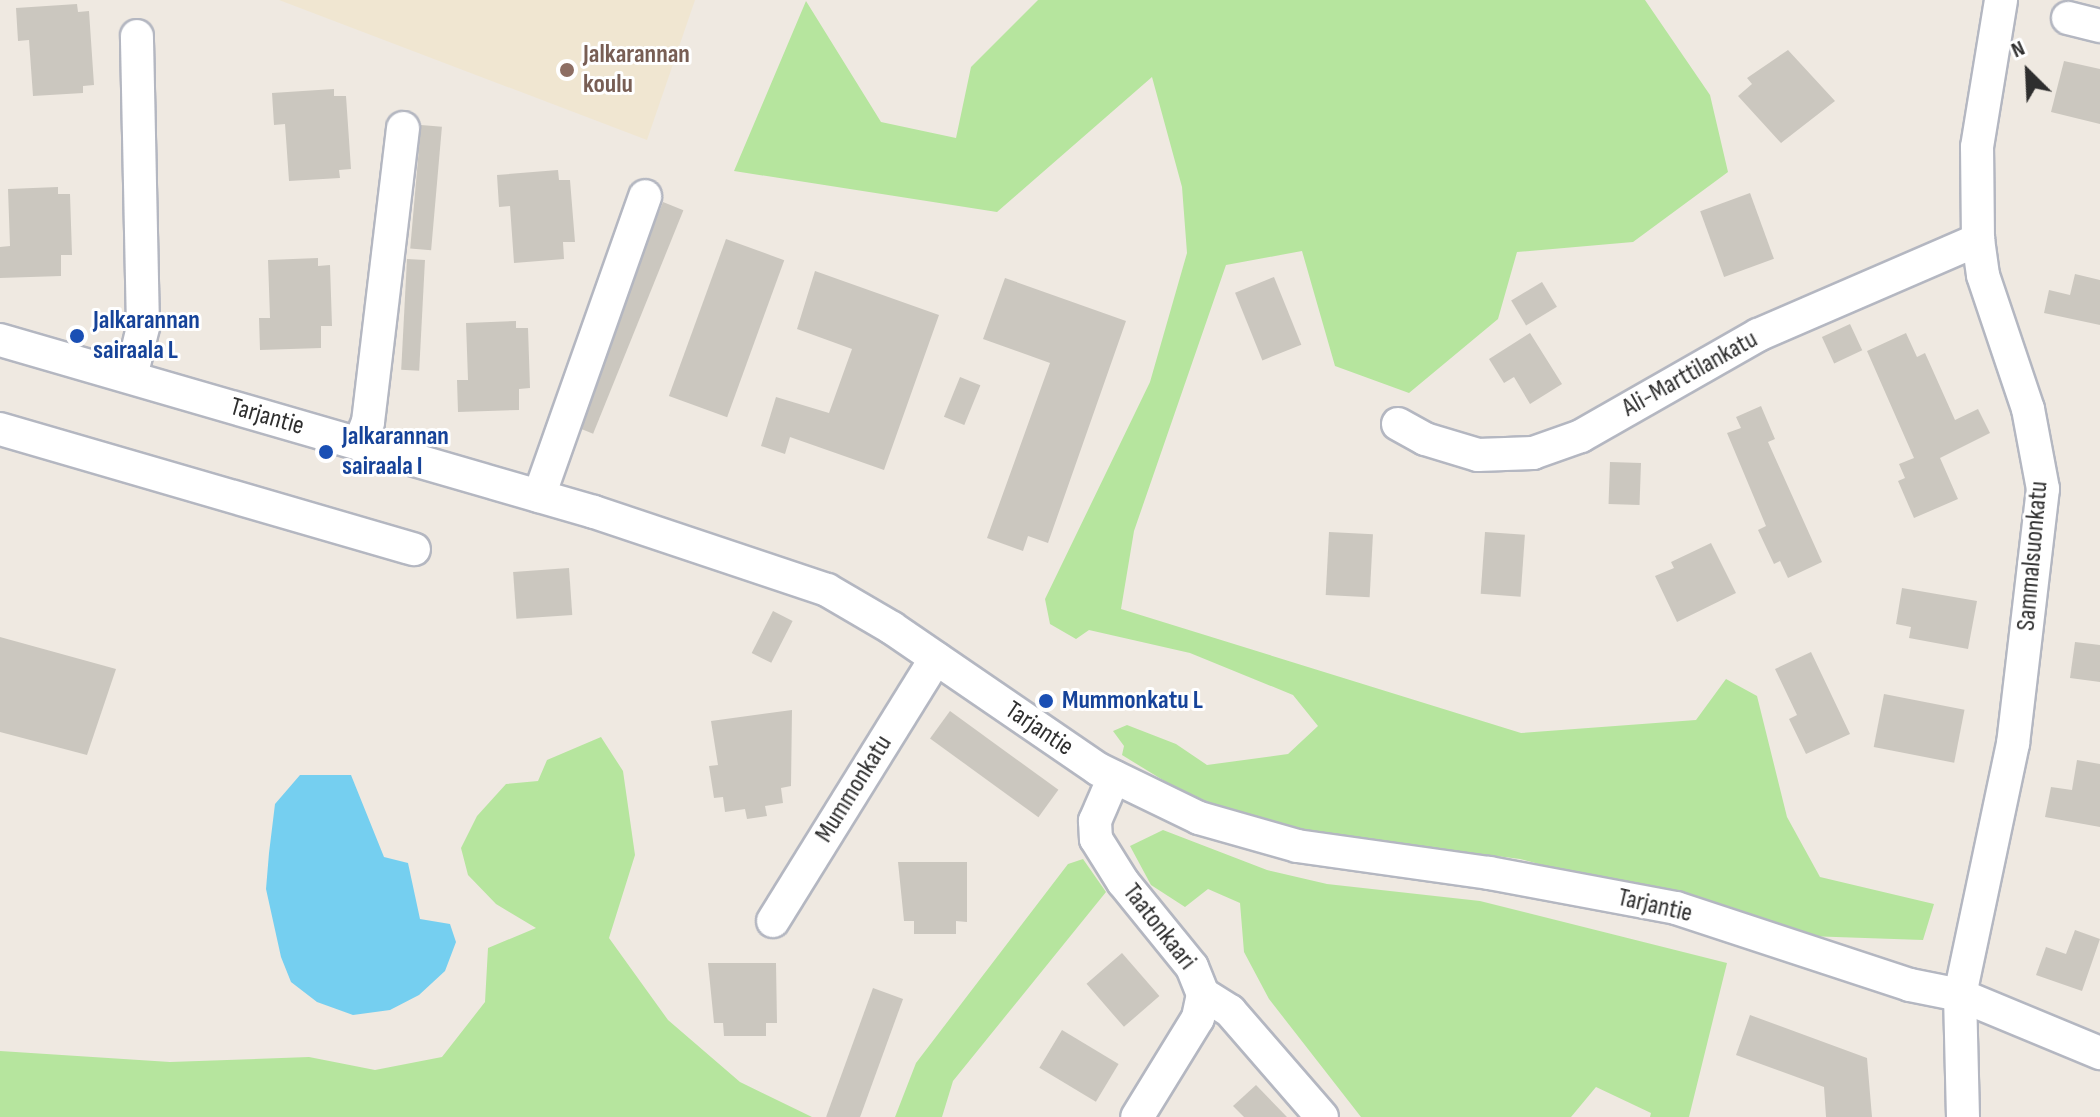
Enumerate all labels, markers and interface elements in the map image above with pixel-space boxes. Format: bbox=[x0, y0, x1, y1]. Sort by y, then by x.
north arrow bbox=[1988, 32, 2068, 112]
text: N bbox=[2007, 35, 2029, 64]
place label: Jalkarannan koulu bbox=[583, 39, 690, 100]
marker: Jalkarannan koulu bbox=[558, 61, 576, 79]
place label: Jalkarannan sairaala L bbox=[93, 305, 200, 366]
street label: Ali-Marttilankatu bbox=[1617, 324, 1763, 424]
marker: Jalkarannan sairaala L bbox=[68, 327, 86, 345]
street label: Tarjantie bbox=[226, 392, 308, 442]
place label: Jalkarannan sairaala I bbox=[342, 421, 449, 482]
marker: Jalkarannan sairaala I bbox=[317, 443, 335, 461]
street label: Sammalsuonkatu bbox=[2011, 480, 2055, 632]
place label: Mummonkatu L bbox=[1062, 685, 1203, 717]
marker: Mummonkatu L bbox=[1037, 692, 1055, 710]
street label: Tarjantie bbox=[999, 695, 1079, 763]
street label: Mummonkatu bbox=[809, 730, 899, 848]
street label: Taatonkaari bbox=[1116, 878, 1202, 976]
street label: Tarjantie bbox=[1615, 882, 1695, 930]

